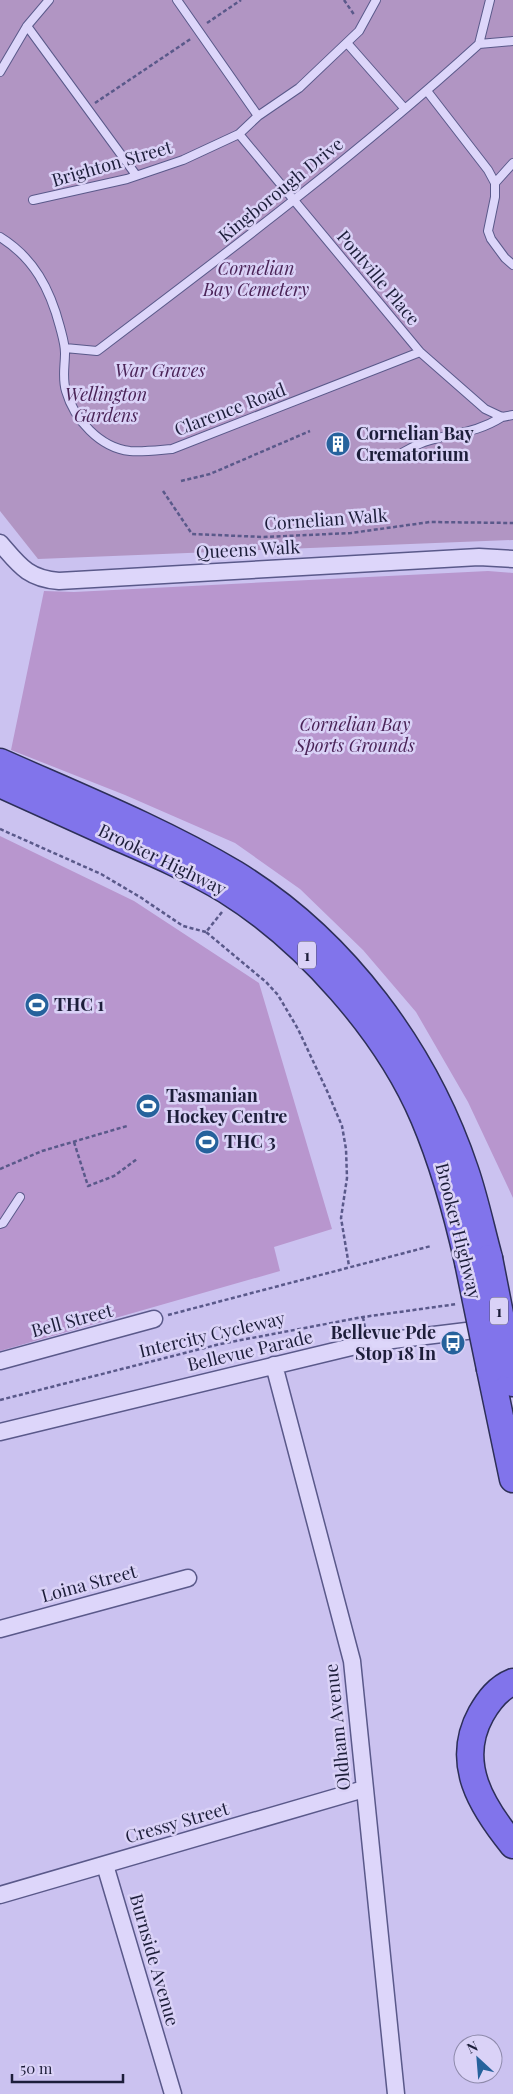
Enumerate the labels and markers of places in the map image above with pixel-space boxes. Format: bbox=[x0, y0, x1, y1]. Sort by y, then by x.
place label: Cornelian Bay Crematorium bbox=[356, 421, 474, 466]
building icon: Cornelian Bay Crematorium bbox=[325, 431, 351, 457]
sports icon: THC 1 bbox=[24, 992, 50, 1018]
place label: THC 1 bbox=[54, 992, 104, 1016]
place label: Tasmanian Hockey Centre bbox=[166, 1083, 287, 1128]
sports icon: Tasmanian Hockey Centre bbox=[135, 1093, 161, 1119]
sports icon: THC 3 bbox=[194, 1129, 220, 1155]
place label: THC 3 bbox=[224, 1129, 276, 1153]
place label: Bellevue Pde Stop 18 In bbox=[330, 1320, 436, 1365]
bus stop icon: Bellevue Pde Stop 18 In bbox=[440, 1330, 466, 1356]

